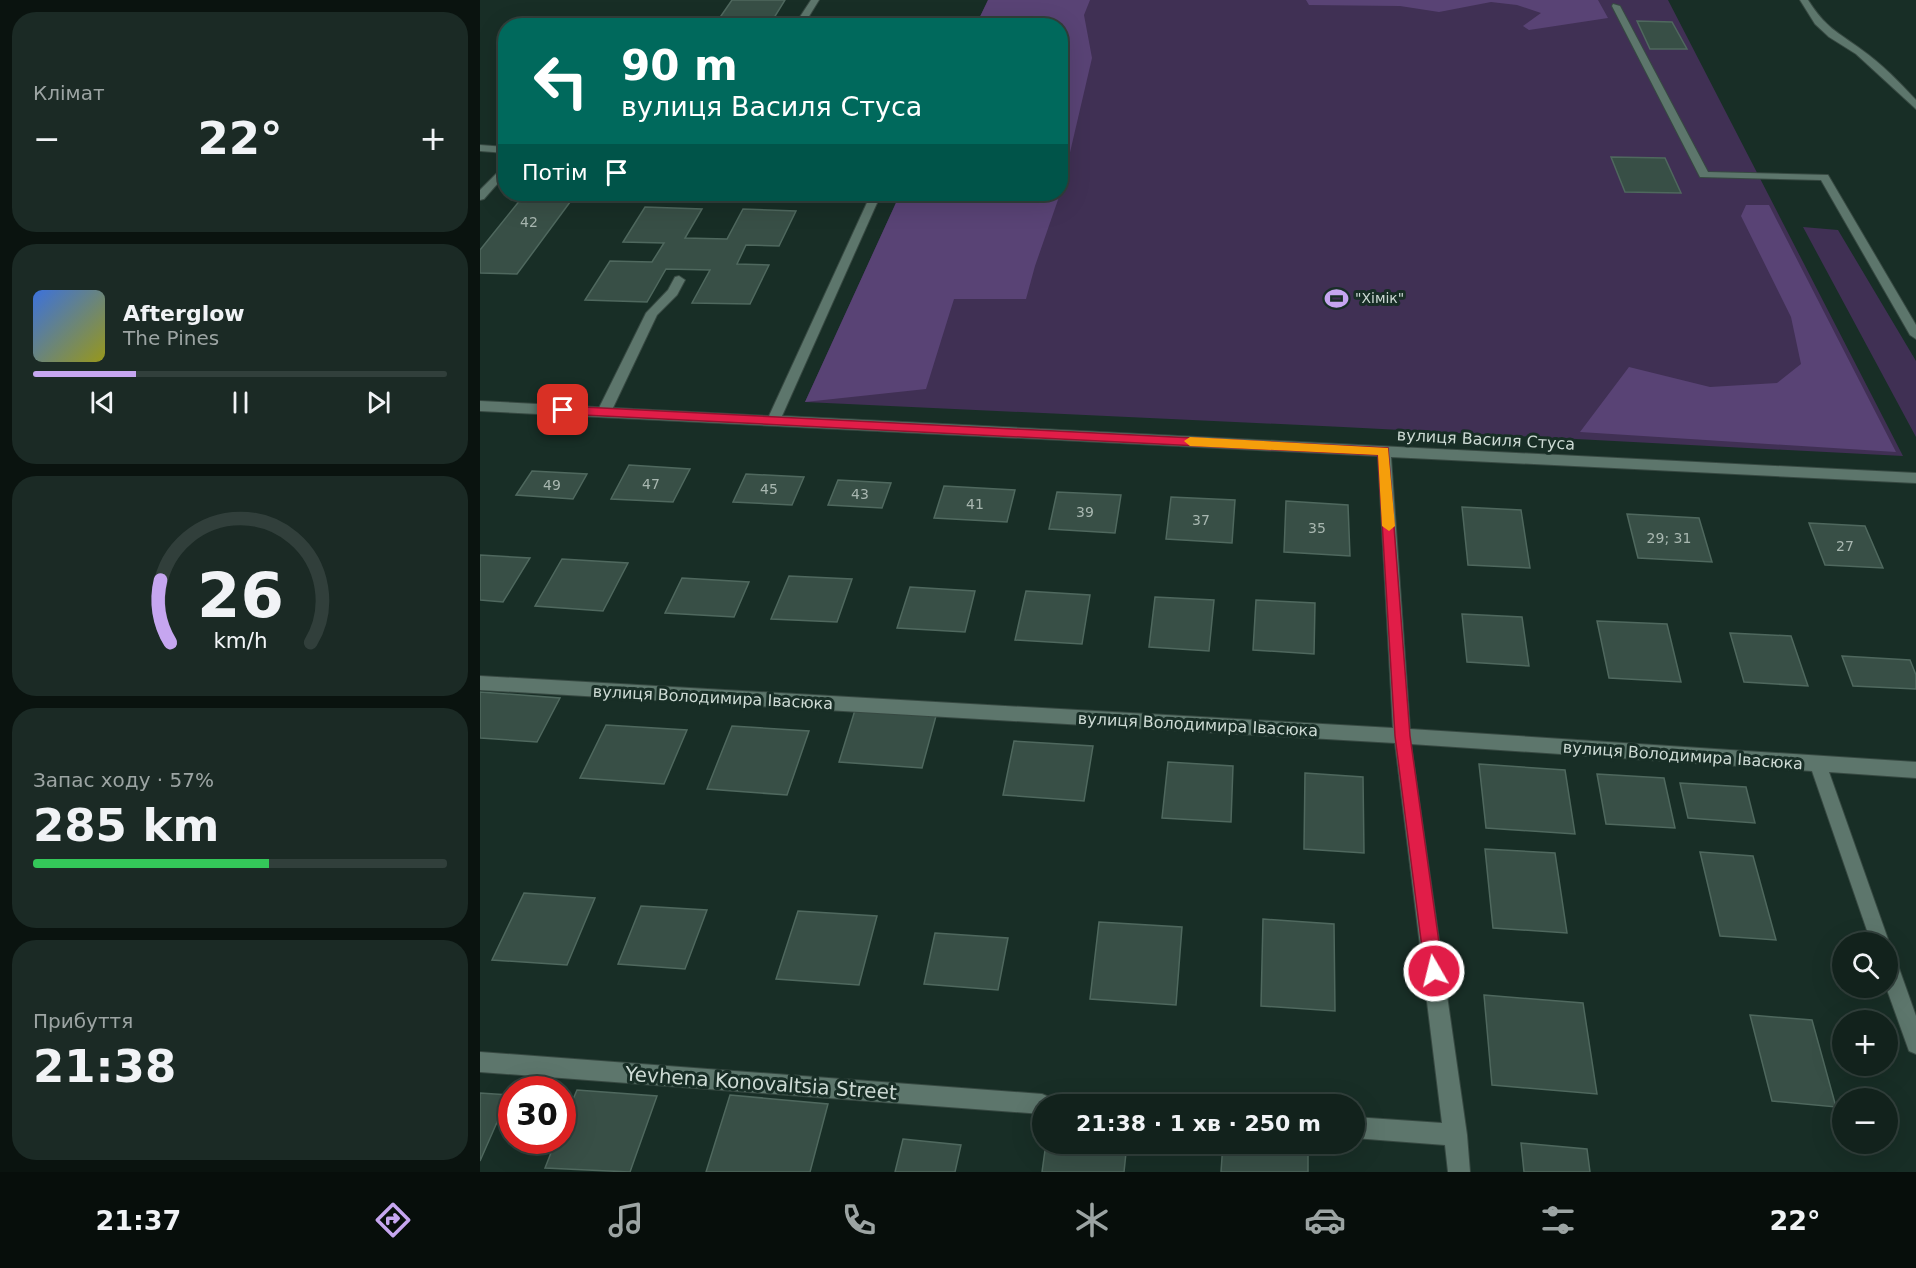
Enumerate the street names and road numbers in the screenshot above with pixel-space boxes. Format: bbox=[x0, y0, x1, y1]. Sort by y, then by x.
street label: вулиця Василя Стуса bbox=[1396, 425, 1576, 454]
street label: вулиця Володимира Івасюка bbox=[592, 682, 834, 713]
street label: вулиця Володимира Івасюка bbox=[1077, 709, 1319, 740]
street label: вулиця Володимира Івасюка bbox=[1562, 738, 1804, 773]
street label: Yevhena Konovaltsia Street bbox=[623, 1061, 898, 1104]

